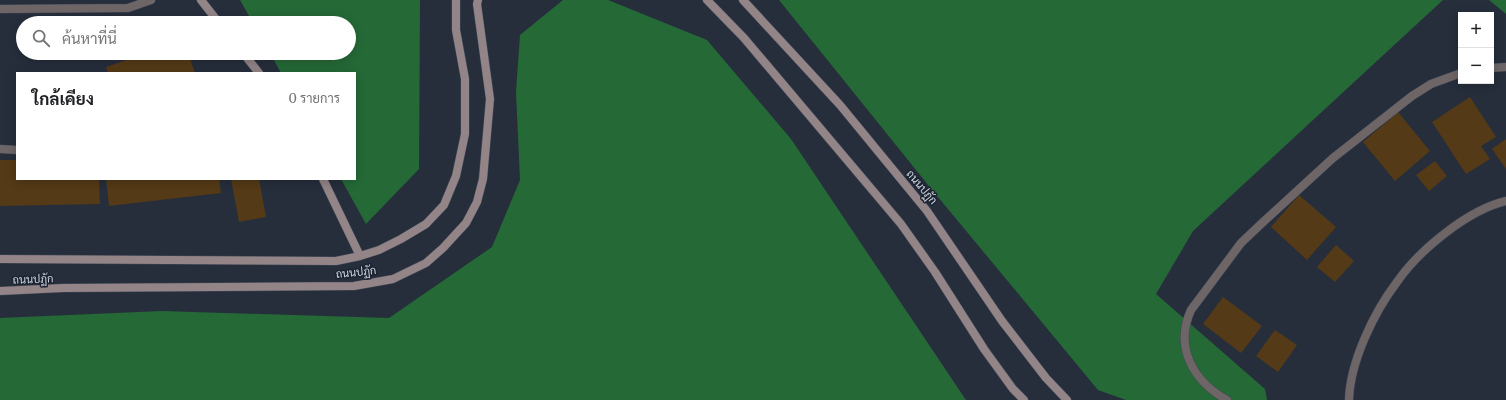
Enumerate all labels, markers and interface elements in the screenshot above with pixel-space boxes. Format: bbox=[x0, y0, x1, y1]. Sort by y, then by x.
map controls bbox=[1458, 12, 1494, 84]
button: + bbox=[1458, 12, 1494, 48]
search box bbox=[16, 16, 356, 60]
icon: search bbox=[30, 27, 52, 49]
text: ค้นหาที่นี่ bbox=[62, 29, 117, 48]
button: − bbox=[1458, 48, 1494, 84]
text: ใกล้เคียง bbox=[32, 88, 94, 110]
text: 0 รายการ bbox=[288, 90, 340, 107]
street label: ถนนปฏัก bbox=[903, 167, 940, 208]
street label: ถนนปฏัก bbox=[335, 263, 377, 282]
street label: ถนนปฏัก bbox=[12, 271, 54, 288]

